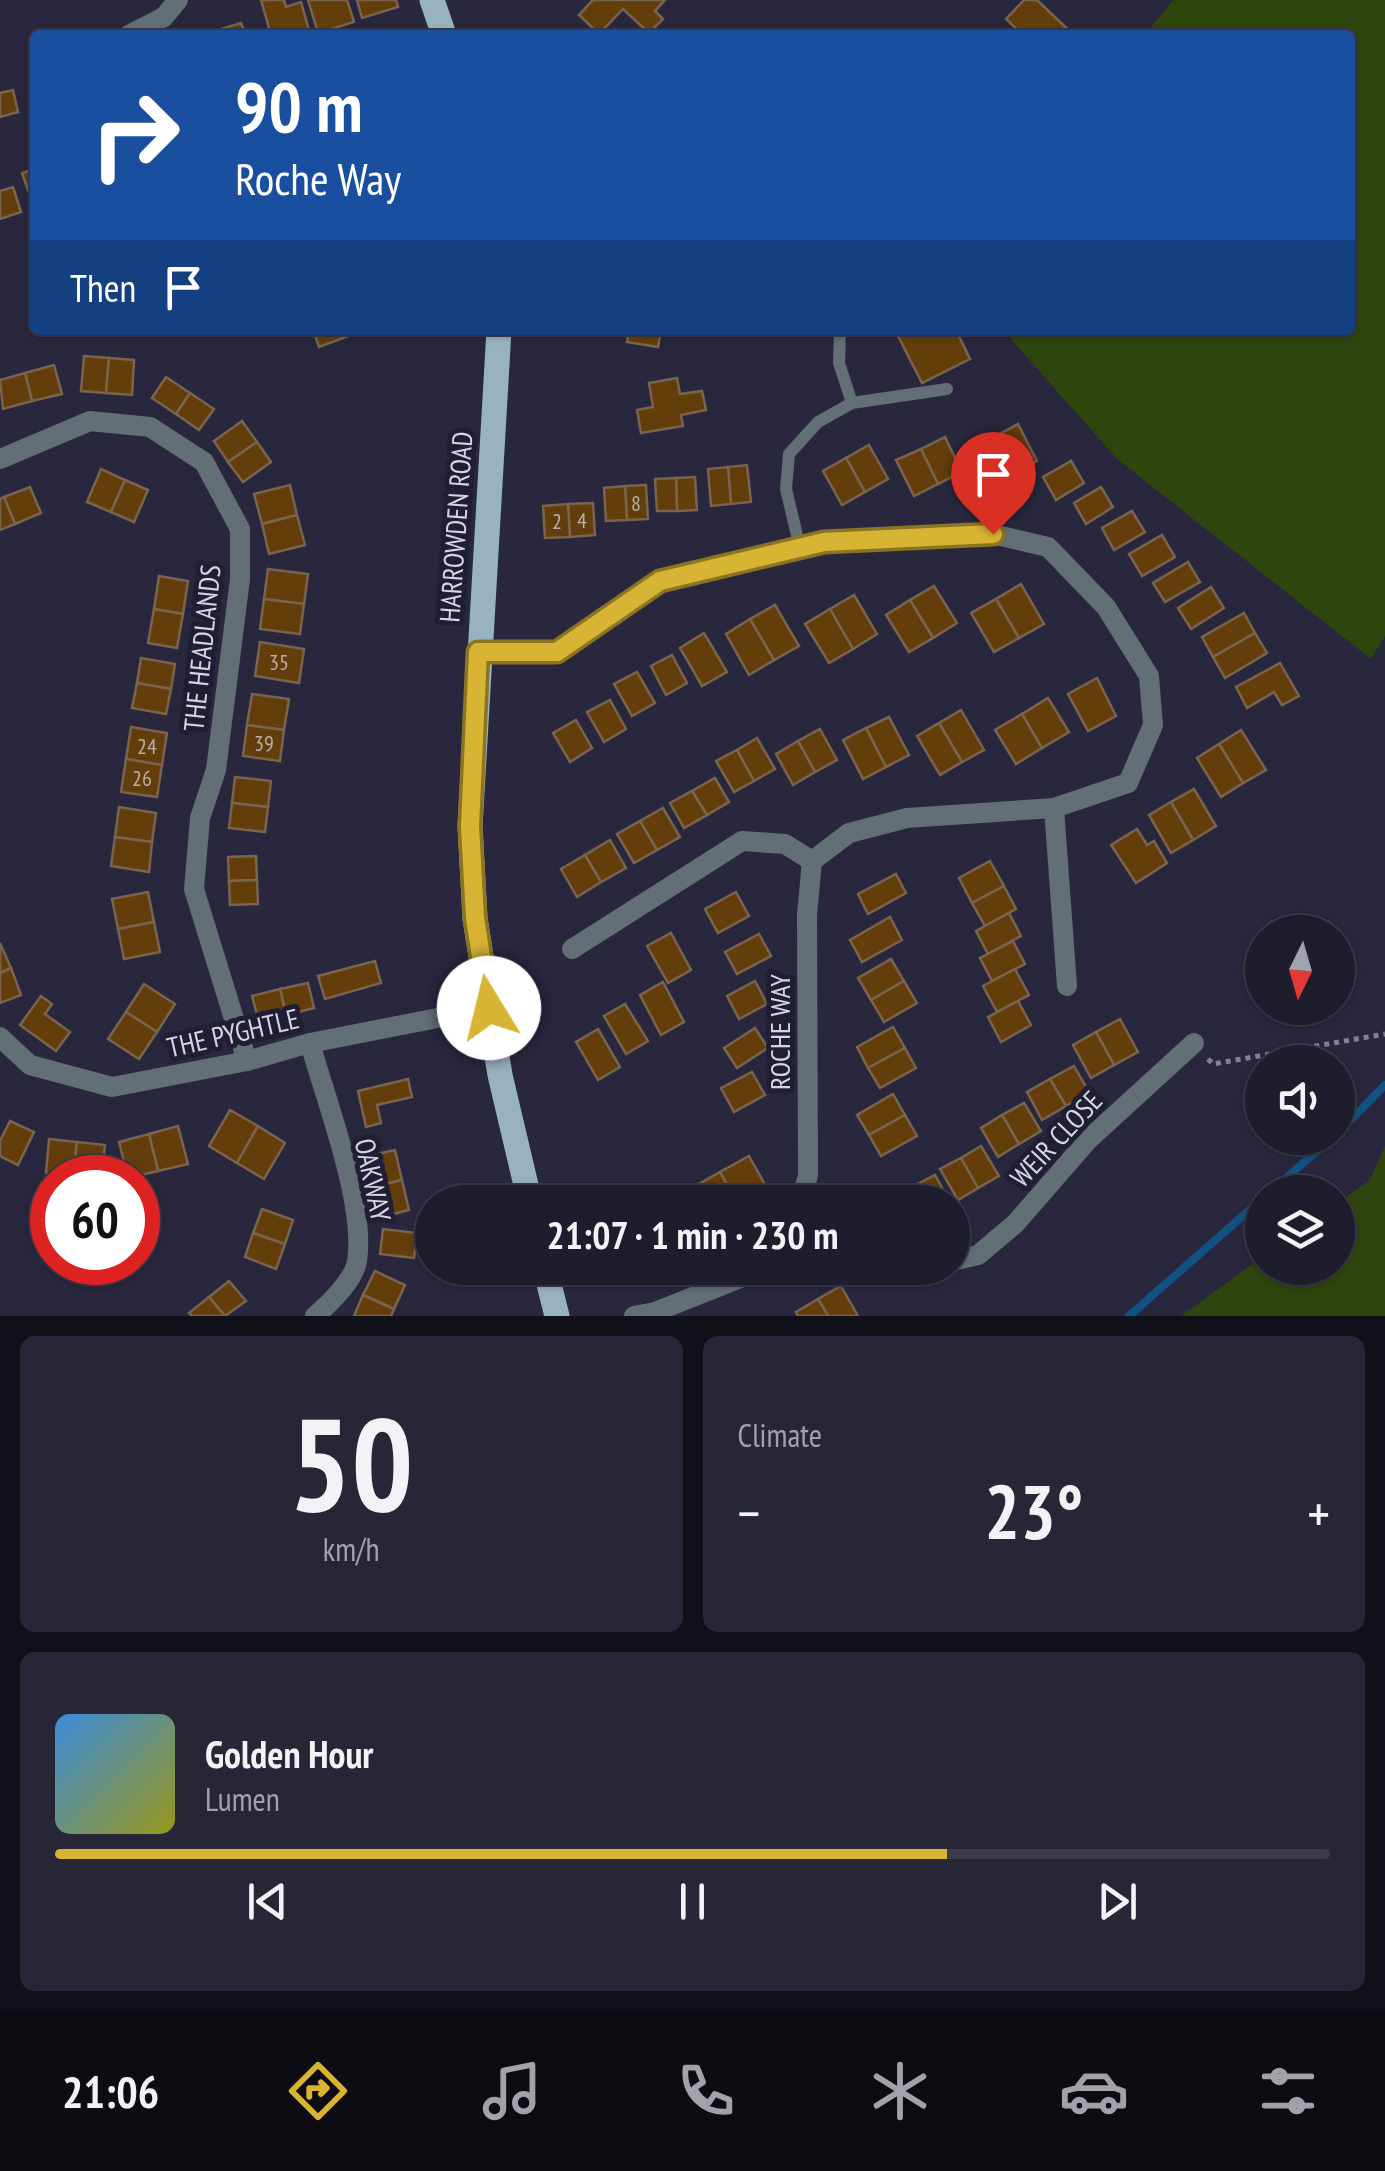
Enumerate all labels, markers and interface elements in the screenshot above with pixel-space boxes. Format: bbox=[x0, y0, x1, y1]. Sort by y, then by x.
text: 90 m bbox=[235, 61, 363, 151]
icon: right bbox=[70, 70, 200, 200]
text: Roche Way bbox=[235, 149, 401, 207]
icon: arrive bbox=[156, 260, 211, 315]
text: Then bbox=[70, 263, 136, 312]
street label: HARROWDEN ROAD bbox=[430, 430, 481, 624]
pin bbox=[951, 432, 1036, 535]
icon: arrive bbox=[966, 447, 1021, 502]
house number: 8 bbox=[631, 489, 641, 517]
house number: 4 bbox=[577, 506, 587, 534]
house number: 2 bbox=[552, 507, 562, 535]
street label: THE HEADLANDS bbox=[174, 563, 229, 733]
house number: 35 bbox=[269, 648, 289, 676]
house number: 39 bbox=[254, 729, 274, 757]
house number: 24 bbox=[137, 732, 157, 760]
house number: 26 bbox=[132, 764, 152, 792]
north arrow bbox=[1245, 915, 1355, 1025]
map controls bbox=[1245, 915, 1355, 1285]
position arrow bbox=[437, 956, 541, 1060]
street label: ROCHE WAY bbox=[761, 974, 798, 1090]
street label: THE PYGHTLE bbox=[163, 999, 302, 1066]
button: sound bbox=[1245, 1045, 1355, 1155]
street label: WEIR CLOSE bbox=[1002, 1083, 1110, 1195]
street label: OAKWAY bbox=[347, 1135, 400, 1225]
speed limit sign: 60 bbox=[30, 1155, 160, 1285]
button: layers bbox=[1245, 1175, 1355, 1285]
text: 21:07 · 1 min · 230 m bbox=[546, 1210, 839, 1259]
text: 50 bbox=[289, 1379, 413, 1547]
text: Climate bbox=[738, 1414, 822, 1456]
text: 23° bbox=[984, 1463, 1083, 1560]
text: − bbox=[738, 1477, 760, 1548]
text: + bbox=[1307, 1477, 1330, 1548]
text: km/h bbox=[323, 1528, 380, 1570]
text: Golden Hour bbox=[205, 1729, 374, 1778]
text: Lumen bbox=[205, 1778, 280, 1820]
icon: previous bbox=[240, 1874, 295, 1929]
icon: pause bbox=[665, 1874, 720, 1929]
icon: next bbox=[1090, 1874, 1145, 1929]
icon: directions bbox=[283, 2056, 353, 2126]
icon: music bbox=[477, 2056, 547, 2126]
icon: phone bbox=[671, 2056, 741, 2126]
icon: climate bbox=[865, 2056, 935, 2126]
icon: car bbox=[1059, 2056, 1129, 2126]
icon: filters bbox=[1253, 2056, 1323, 2126]
text: 21:06 bbox=[62, 2062, 159, 2120]

